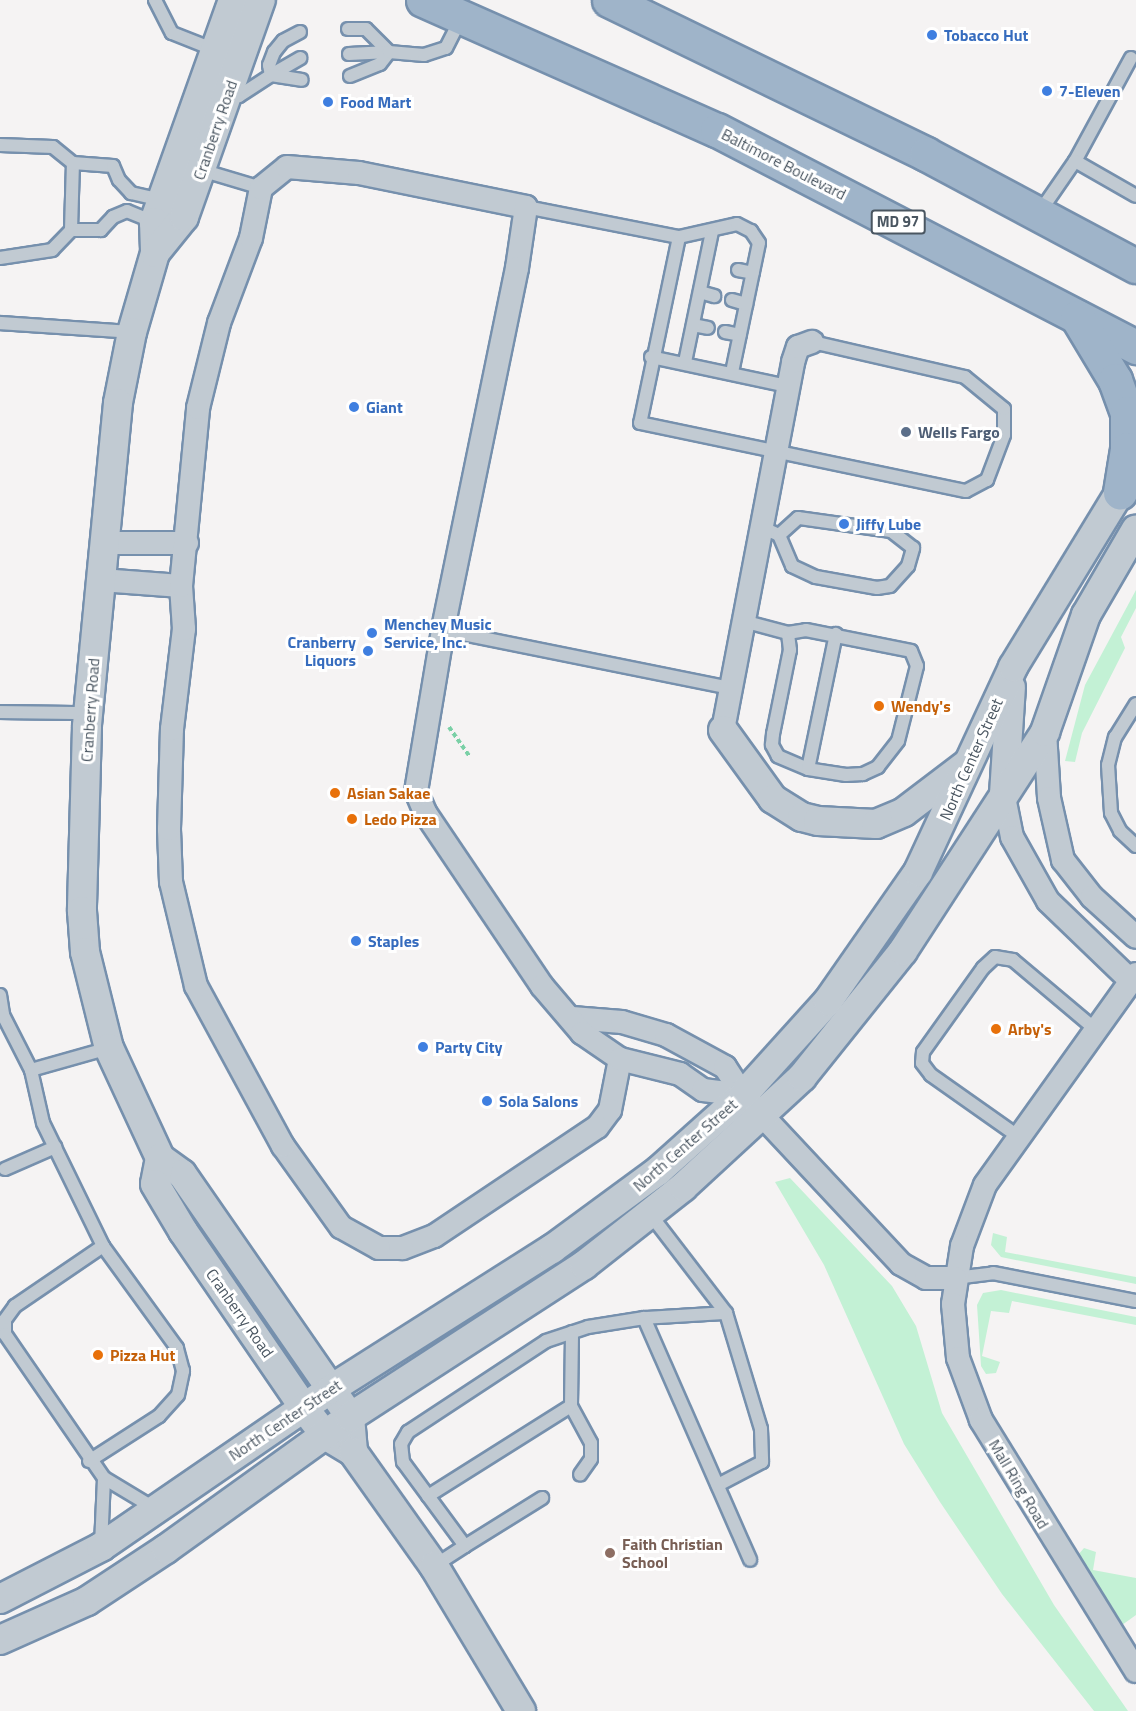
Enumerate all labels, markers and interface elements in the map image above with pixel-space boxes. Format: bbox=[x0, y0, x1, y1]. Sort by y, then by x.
place label: Tobacco Hut bbox=[944, 25, 1028, 45]
marker: Tobacco Hut bbox=[925, 28, 939, 42]
street label: Cranberry Road bbox=[189, 78, 241, 182]
place label: 7-Eleven bbox=[1059, 81, 1121, 101]
marker: 7-Eleven bbox=[1040, 84, 1054, 98]
place label: Food Mart bbox=[340, 92, 411, 112]
marker: Food Mart bbox=[321, 95, 335, 109]
street label: Baltimore Boulevard bbox=[718, 124, 850, 204]
road number: MD 97 bbox=[870, 210, 926, 234]
place label: Giant bbox=[366, 397, 403, 417]
marker: Giant bbox=[347, 400, 361, 414]
place label: Wells Fargo bbox=[918, 422, 1000, 442]
marker: Wells Fargo bbox=[899, 425, 913, 439]
place label: Jiffy Lube bbox=[856, 514, 921, 534]
marker: Jiffy Lube bbox=[837, 517, 851, 531]
place label: Menchey Music Service, Inc. bbox=[384, 614, 492, 652]
marker: Menchey Music Service, Inc. bbox=[365, 626, 379, 640]
place label: Cranberry Liquors bbox=[288, 632, 356, 670]
marker: Cranberry Liquors bbox=[361, 644, 375, 658]
street label: Cranberry Road bbox=[77, 657, 103, 763]
street label: North Center Street bbox=[935, 695, 1007, 823]
place label: Wendy's bbox=[891, 696, 951, 716]
marker: Wendy's bbox=[872, 699, 886, 713]
place label: Asian Sakae bbox=[347, 783, 430, 803]
marker: Asian Sakae bbox=[328, 786, 342, 800]
place label: Ledo Pizza bbox=[364, 809, 437, 829]
marker: Ledo Pizza bbox=[345, 812, 359, 826]
place label: Staples bbox=[368, 931, 419, 951]
marker: Staples bbox=[349, 934, 363, 948]
place label: Arby's bbox=[1008, 1019, 1052, 1039]
marker: Arby's bbox=[989, 1022, 1003, 1036]
place label: Party City bbox=[435, 1037, 502, 1057]
marker: Party City bbox=[416, 1040, 430, 1054]
place label: Sola Salons bbox=[499, 1091, 578, 1111]
marker: Sola Salons bbox=[480, 1094, 494, 1108]
street label: North Center Street bbox=[629, 1095, 741, 1195]
street label: Cranberry Road bbox=[202, 1265, 278, 1361]
place label: Pizza Hut bbox=[110, 1345, 175, 1365]
marker: Pizza Hut bbox=[91, 1348, 105, 1362]
street label: North Center Street bbox=[225, 1375, 345, 1465]
street label: Mall Ring Road bbox=[985, 1436, 1053, 1532]
place label: Faith Christian School bbox=[622, 1534, 723, 1572]
marker: Faith Christian School bbox=[603, 1546, 617, 1560]

